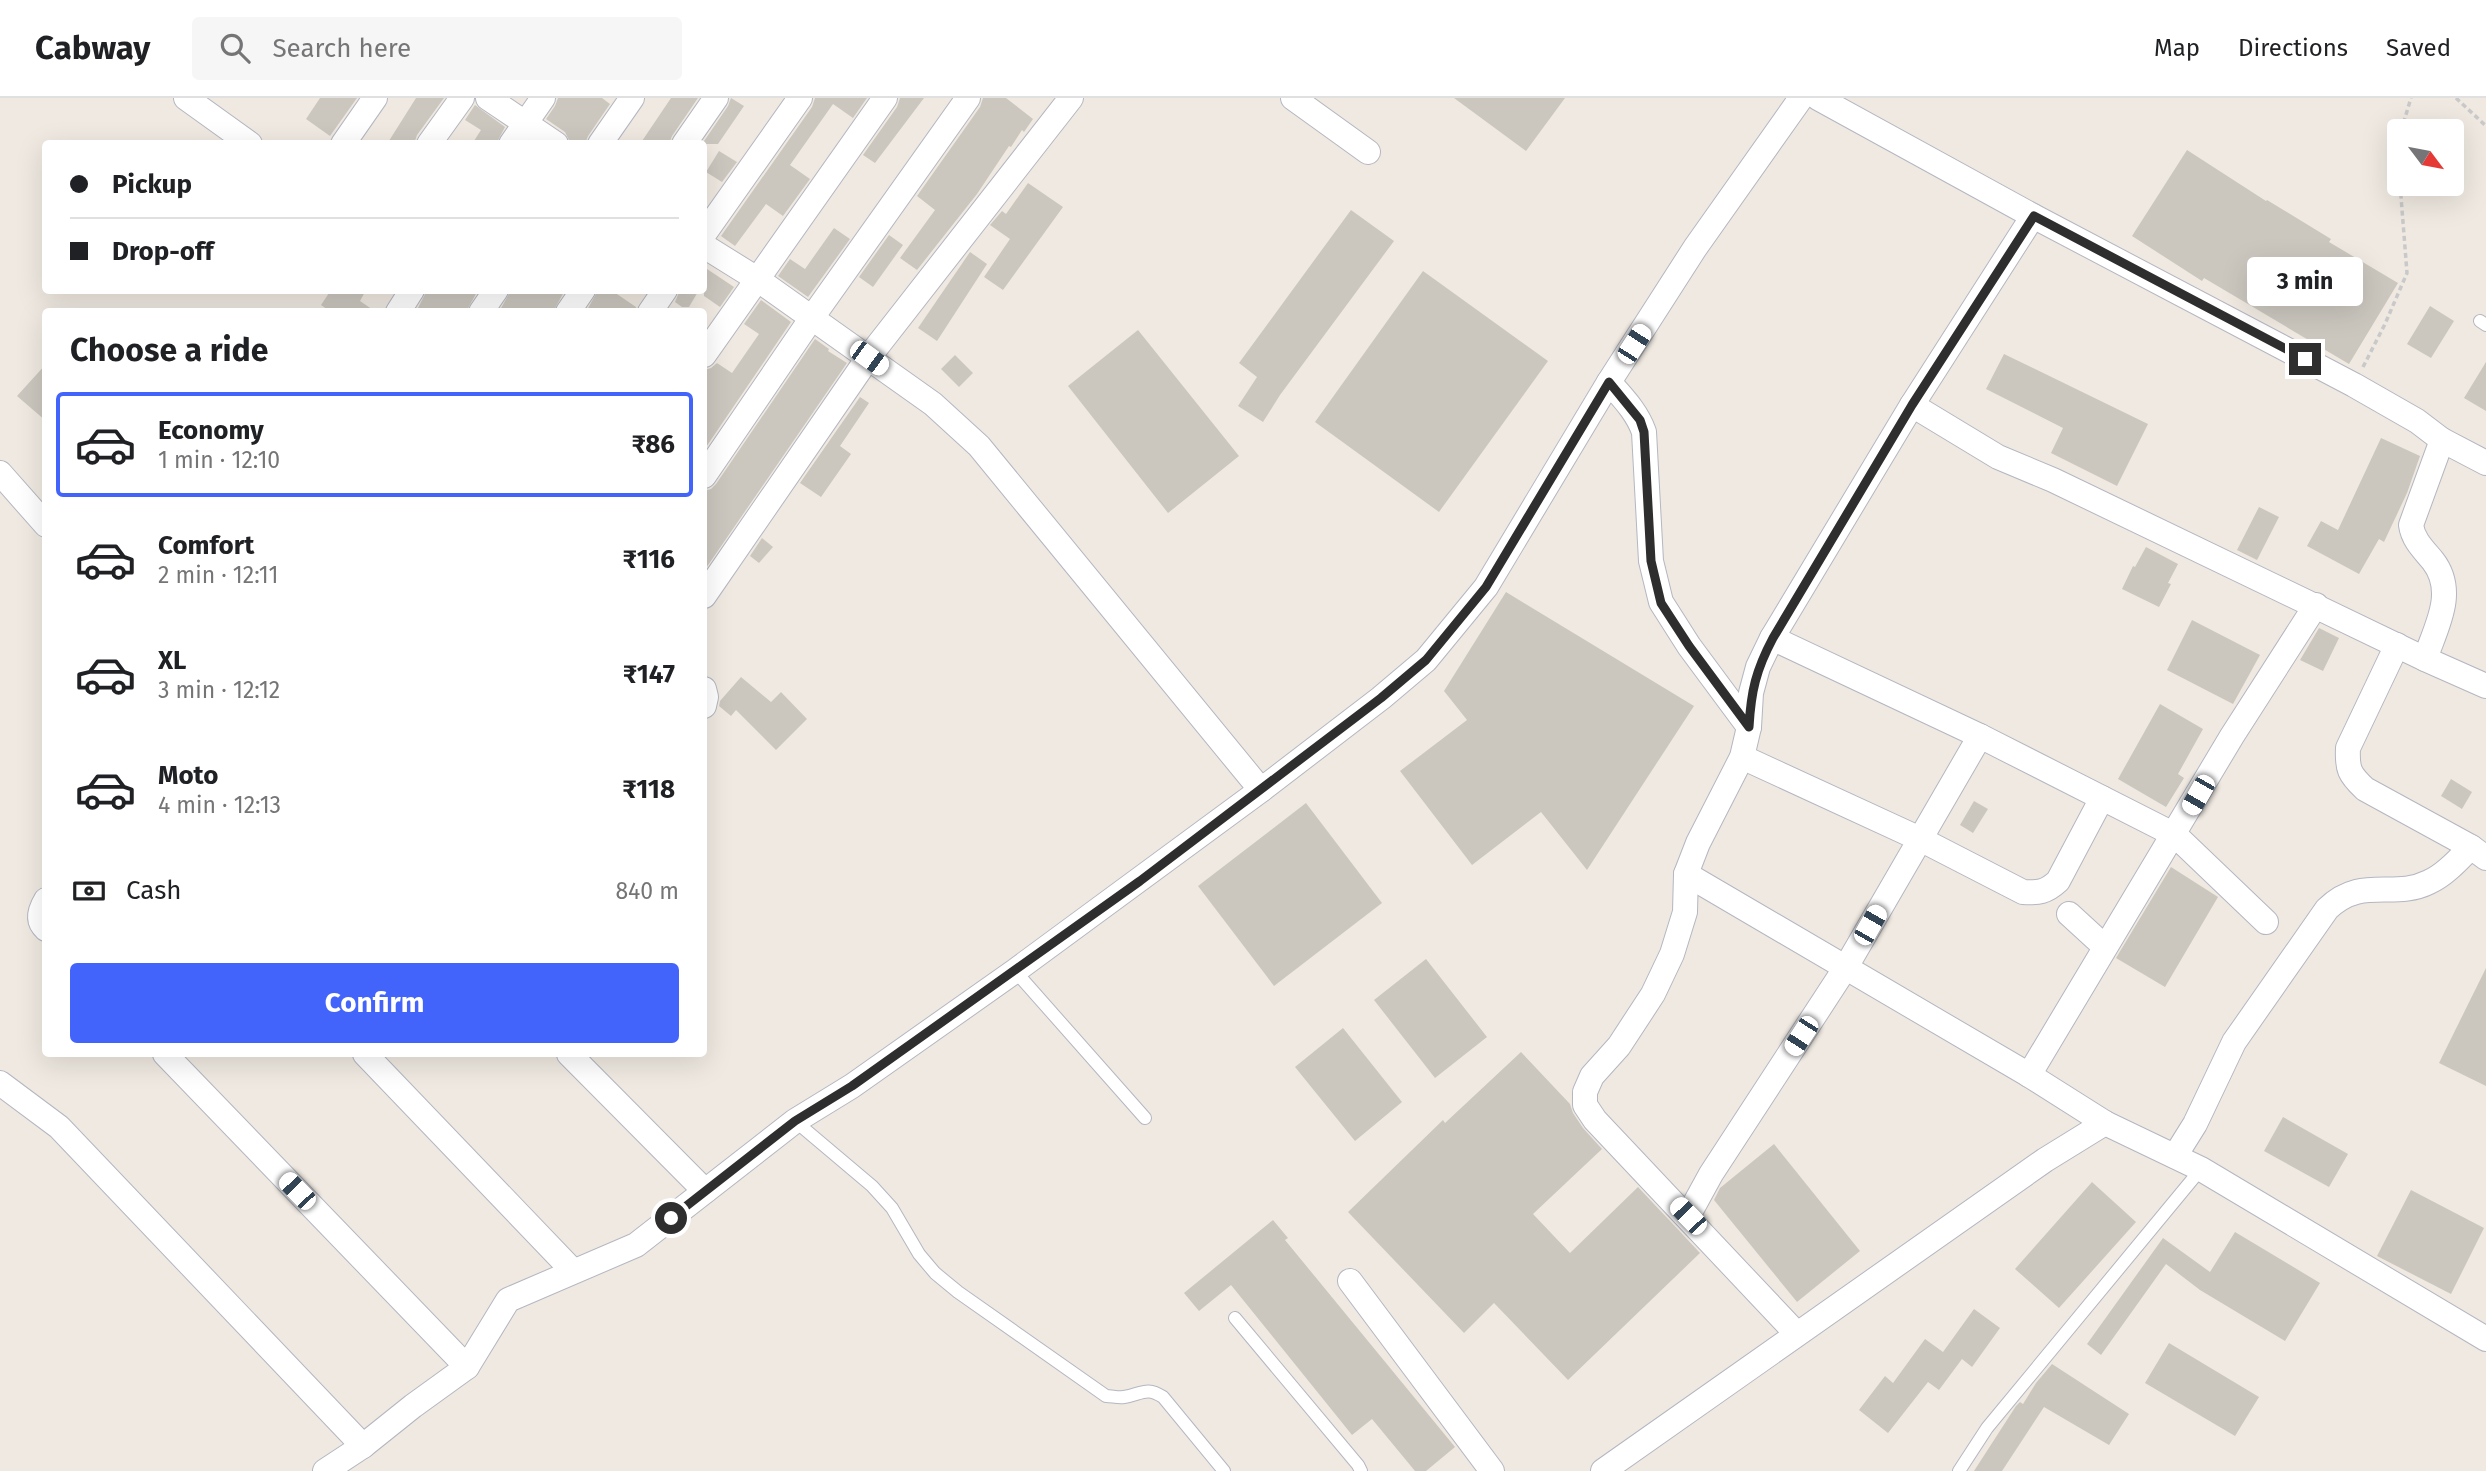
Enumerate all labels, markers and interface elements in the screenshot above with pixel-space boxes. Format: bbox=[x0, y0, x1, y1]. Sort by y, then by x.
search box bbox=[192, 17, 682, 80]
text: Cabway bbox=[35, 28, 150, 68]
icon: search bbox=[216, 29, 254, 67]
text: Search here bbox=[272, 33, 411, 64]
text: Map bbox=[2154, 34, 2200, 62]
text: Directions bbox=[2238, 34, 2348, 62]
text: Saved bbox=[2386, 34, 2451, 62]
north arrow bbox=[2387, 119, 2464, 196]
map controls bbox=[2387, 119, 2464, 196]
text: Pickup bbox=[112, 169, 192, 200]
text: Drop-off bbox=[112, 236, 214, 267]
callout: 3 min bbox=[2247, 258, 2363, 306]
text: 3 min bbox=[2277, 267, 2333, 295]
car bbox=[1614, 321, 1655, 367]
text: Choose a ride bbox=[70, 331, 268, 369]
car bbox=[846, 337, 893, 379]
route end bbox=[2289, 343, 2321, 375]
icon: car bbox=[74, 413, 137, 476]
text: Economy bbox=[158, 415, 264, 446]
text: ₹86 bbox=[631, 429, 675, 460]
text: 1 min · 12:10 bbox=[158, 446, 280, 474]
icon: car bbox=[74, 528, 137, 591]
text: Comfort bbox=[158, 530, 254, 561]
text: ₹116 bbox=[623, 544, 675, 575]
text: 2 min · 12:11 bbox=[158, 561, 278, 589]
icon: car bbox=[74, 643, 137, 706]
text: XL bbox=[158, 645, 186, 676]
text: ₹147 bbox=[623, 659, 675, 690]
text: 3 min · 12:12 bbox=[158, 676, 280, 704]
icon: car bbox=[74, 758, 137, 821]
text: Moto bbox=[158, 760, 218, 791]
car bbox=[2179, 772, 2218, 818]
text: ₹118 bbox=[622, 774, 675, 805]
text: 4 min · 12:13 bbox=[158, 791, 281, 819]
icon: cash bbox=[70, 872, 108, 910]
text: Cash bbox=[126, 875, 182, 906]
text: 840 m bbox=[615, 877, 679, 905]
car bbox=[1851, 902, 1890, 948]
button: Confirm bbox=[70, 963, 679, 1043]
car bbox=[1781, 1013, 1822, 1059]
car bbox=[275, 1169, 320, 1213]
car bbox=[1666, 1194, 1711, 1238]
route start bbox=[655, 1202, 687, 1234]

